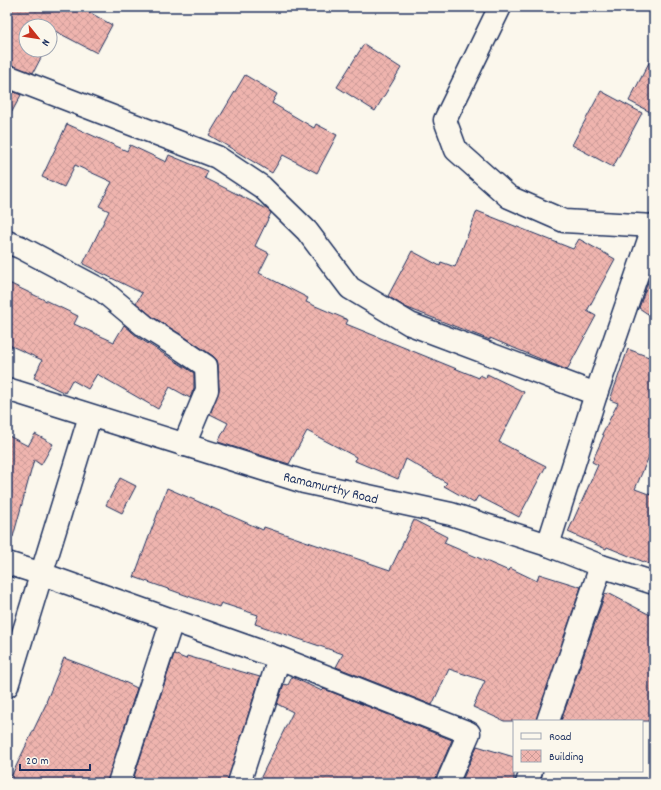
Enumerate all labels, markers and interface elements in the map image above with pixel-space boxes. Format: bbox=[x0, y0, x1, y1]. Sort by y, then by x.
north arrow bbox=[18, 18, 58, 58]
text: N bbox=[36, 36, 53, 49]
street label: Ramamurthy Road bbox=[281, 467, 380, 510]
legend bbox=[513, 720, 643, 772]
text: Road bbox=[549, 729, 571, 746]
scale bar bbox=[20, 746, 90, 772]
text: Building bbox=[549, 749, 584, 766]
text: 20 m bbox=[26, 753, 49, 770]

